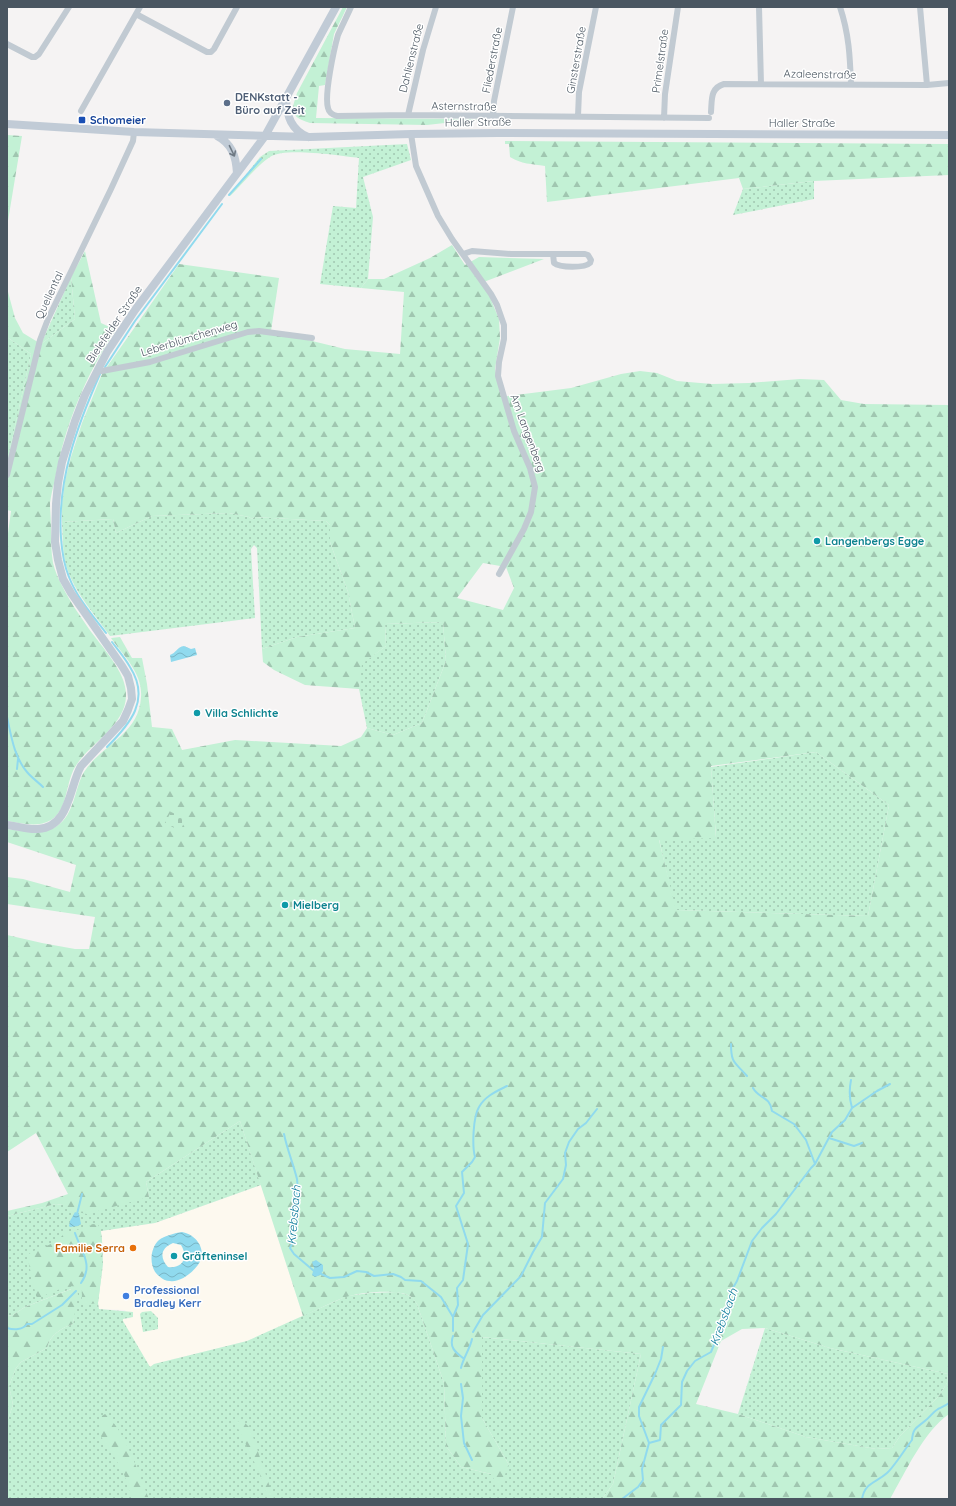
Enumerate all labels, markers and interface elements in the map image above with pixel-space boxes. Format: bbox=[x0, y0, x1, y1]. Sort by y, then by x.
street label: Dahlienstraße bbox=[396, 22, 426, 94]
street label: Ginsterstraße bbox=[563, 25, 589, 95]
street label: Fliederstraße bbox=[479, 26, 505, 94]
street label: Primelstraße bbox=[649, 28, 671, 94]
street label: Azaleenstraße bbox=[783, 66, 857, 82]
place label: DENKstatt - Büro auf Zeit bbox=[235, 90, 305, 117]
marker: DENKstatt - Büro auf Zeit bbox=[222, 98, 232, 108]
street label: Asternstraße bbox=[431, 98, 497, 114]
place label: Schomeier bbox=[90, 113, 146, 127]
street label: Haller Straße bbox=[445, 114, 511, 130]
marker: Schomeier bbox=[77, 115, 87, 125]
street label: Haller Straße bbox=[769, 116, 835, 130]
one-way arrow bbox=[229, 145, 236, 157]
street label: Quellental bbox=[32, 269, 66, 321]
street label: Bielefelder Straße bbox=[83, 283, 145, 365]
street label: Leberblümchenweg bbox=[139, 317, 239, 359]
street label: Am Langenberg bbox=[507, 392, 549, 474]
place label: Langenbergs Egge bbox=[825, 534, 925, 548]
marker: Langenbergs Egge bbox=[812, 536, 822, 546]
place label: Villa Schlichte bbox=[205, 706, 279, 720]
marker: Villa Schlichte bbox=[192, 708, 202, 718]
place label: Mielberg bbox=[293, 898, 339, 912]
marker: Mielberg bbox=[280, 900, 290, 910]
water label: Krebsbach bbox=[283, 1184, 304, 1245]
place label: Familie Serra bbox=[55, 1241, 125, 1255]
marker: Familie Serra bbox=[128, 1243, 138, 1253]
place label: Gräfteninsel bbox=[182, 1249, 247, 1263]
marker: Gräfteninsel bbox=[169, 1251, 179, 1261]
place label: Professional Bradley Kerr bbox=[134, 1283, 202, 1310]
water label: Krebsbach bbox=[706, 1286, 741, 1347]
marker: Professional Bradley Kerr bbox=[121, 1291, 131, 1301]

